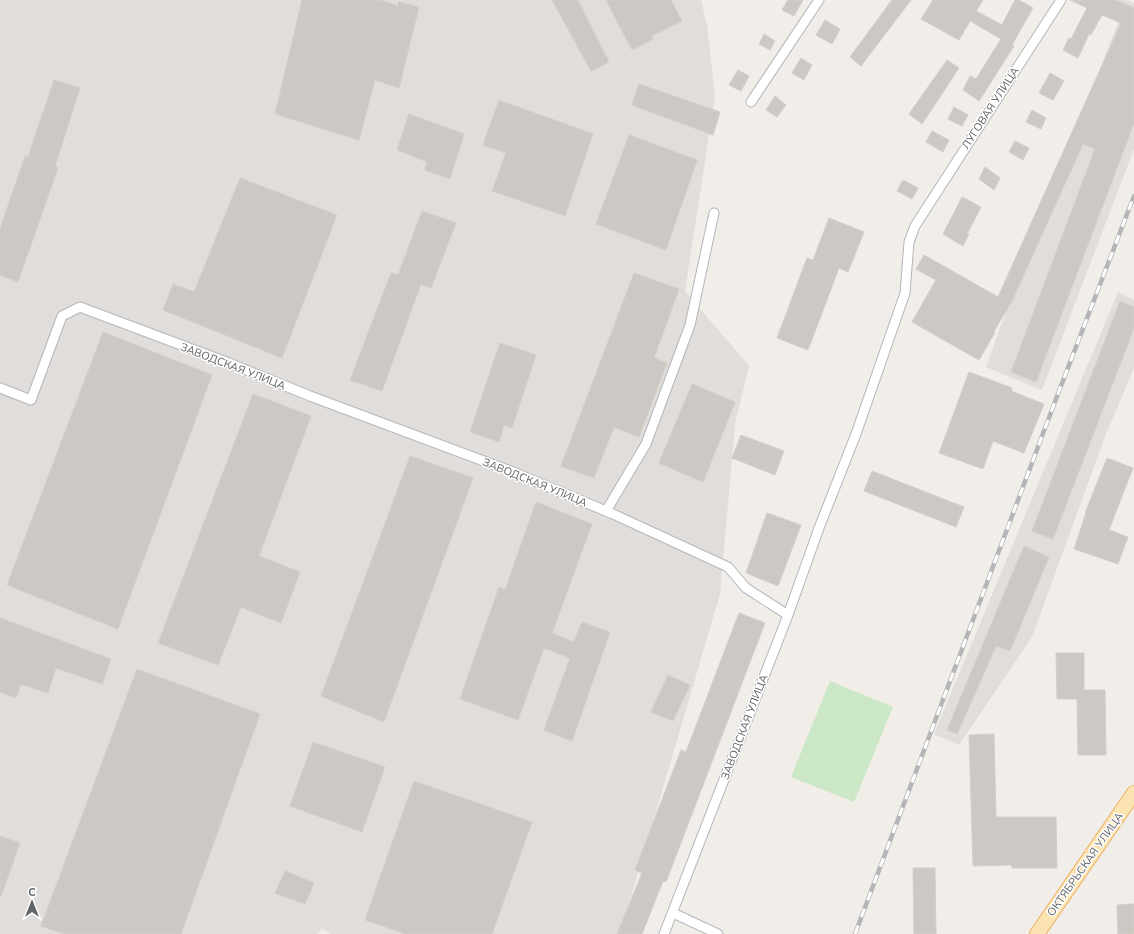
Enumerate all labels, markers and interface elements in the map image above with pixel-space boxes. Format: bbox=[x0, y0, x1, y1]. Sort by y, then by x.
street label: ЛУГОВАЯ УЛИЦА bbox=[958, 64, 1023, 152]
street label: ЗАВОДСКАЯ УЛИЦА bbox=[178, 339, 288, 393]
street label: ЗАВОДСКАЯ УЛИЦА bbox=[480, 455, 589, 510]
street label: ЗАВОДСКАЯ УЛИЦА bbox=[717, 672, 771, 782]
street label: ОКТЯБРЬСКАЯ УЛИЦА bbox=[1044, 809, 1127, 919]
north arrow bbox=[12, 882, 52, 922]
text: С bbox=[28, 885, 36, 900]

